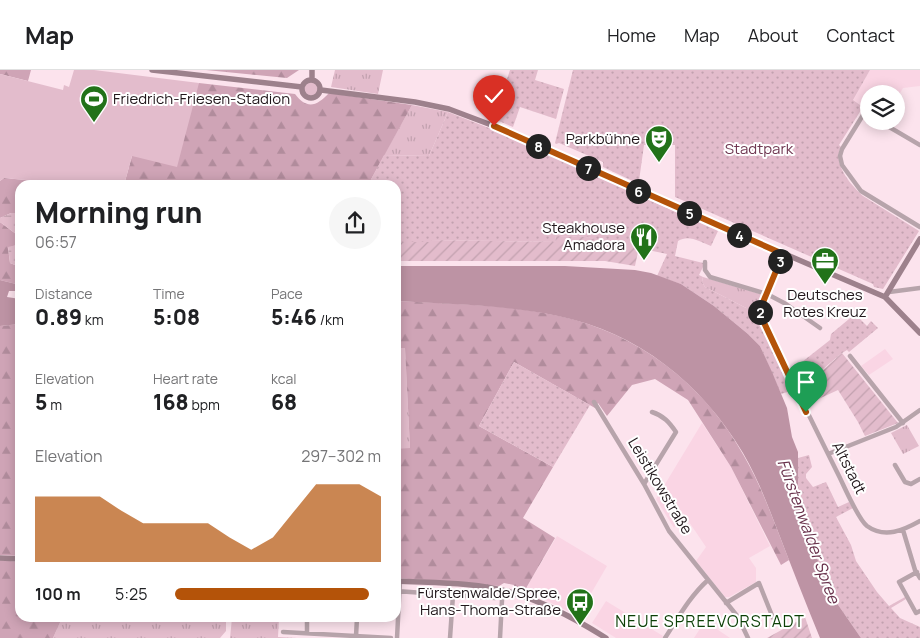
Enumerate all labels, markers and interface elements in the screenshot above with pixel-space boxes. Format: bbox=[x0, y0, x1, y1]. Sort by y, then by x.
text: Map bbox=[25, 18, 74, 51]
text: Home bbox=[607, 23, 656, 47]
text: Map bbox=[684, 23, 720, 47]
text: About bbox=[748, 23, 798, 47]
text: Contact bbox=[826, 23, 895, 47]
pin bbox=[473, 75, 515, 126]
icon: check bbox=[480, 82, 508, 110]
sports icon: Friedrich-Friesen-Stadion bbox=[79, 84, 109, 123]
map controls bbox=[860, 85, 905, 130]
button: layers bbox=[860, 85, 905, 130]
place label: Friedrich-Friesen-Stadion bbox=[113, 88, 290, 109]
theatre icon: Parkbühne bbox=[644, 124, 674, 163]
place label: Parkbühne bbox=[566, 128, 640, 149]
pin: 8 bbox=[526, 134, 550, 158]
text: 8 bbox=[534, 137, 543, 156]
park label: Stadtpark bbox=[725, 138, 794, 159]
pin: 7 bbox=[576, 156, 600, 180]
text: 7 bbox=[585, 159, 592, 178]
pin: 6 bbox=[626, 178, 650, 204]
text: 6 bbox=[634, 182, 643, 201]
text: Morning run bbox=[35, 193, 202, 231]
button: share bbox=[329, 197, 381, 249]
pin: 5 bbox=[676, 200, 702, 226]
text: 5 bbox=[685, 204, 694, 223]
place label: Steakhouse Amadora bbox=[542, 217, 625, 255]
restaurant icon: Steakhouse Amadora bbox=[629, 222, 659, 261]
pin: 4 bbox=[726, 222, 752, 248]
text: 4 bbox=[735, 226, 744, 245]
text: 06:57 bbox=[35, 231, 77, 253]
office icon: Deutsches Rotes Kreuz bbox=[810, 246, 840, 285]
pin: 3 bbox=[768, 248, 792, 274]
text: 3 bbox=[776, 252, 785, 271]
text: Distance bbox=[35, 284, 92, 303]
text: Time bbox=[153, 284, 185, 303]
text: Pace bbox=[271, 284, 303, 303]
place label: Deutsches Rotes Kreuz bbox=[783, 284, 867, 322]
pin: 2 bbox=[748, 300, 772, 324]
text: 0.89 bbox=[35, 303, 82, 331]
text: 5:08 bbox=[153, 303, 200, 331]
text: 5:46 bbox=[271, 303, 317, 331]
text: 2 bbox=[756, 303, 765, 322]
text: km bbox=[82, 310, 104, 329]
text: /km bbox=[317, 310, 344, 329]
pin bbox=[785, 361, 827, 412]
icon: arrive bbox=[792, 368, 820, 396]
text: Elevation bbox=[35, 369, 94, 388]
text: Heart rate bbox=[153, 369, 218, 388]
text: kcal bbox=[271, 369, 297, 388]
text: 5 bbox=[35, 388, 47, 416]
text: 168 bbox=[153, 388, 189, 416]
text: 68 bbox=[271, 388, 297, 416]
text: m bbox=[47, 395, 62, 414]
text: bpm bbox=[189, 395, 220, 414]
street label: Leistikowstraße bbox=[623, 433, 698, 538]
street label: Altstadt bbox=[827, 438, 872, 498]
text: Elevation bbox=[35, 445, 103, 467]
text: 297–302 m bbox=[301, 445, 381, 467]
water label: Fürstenwalder Spree bbox=[773, 456, 846, 608]
place label: Fürstenwalde/Spree, Hans-Thoma-Straße bbox=[417, 582, 561, 620]
text: 100 m bbox=[35, 583, 81, 605]
text: 5:25 bbox=[115, 583, 147, 605]
bus stop icon: Fürstenwalde/Spree, Hans-Thoma-Straße bbox=[565, 587, 595, 626]
district label: NEUE SPREEVORSTADT bbox=[615, 610, 805, 632]

